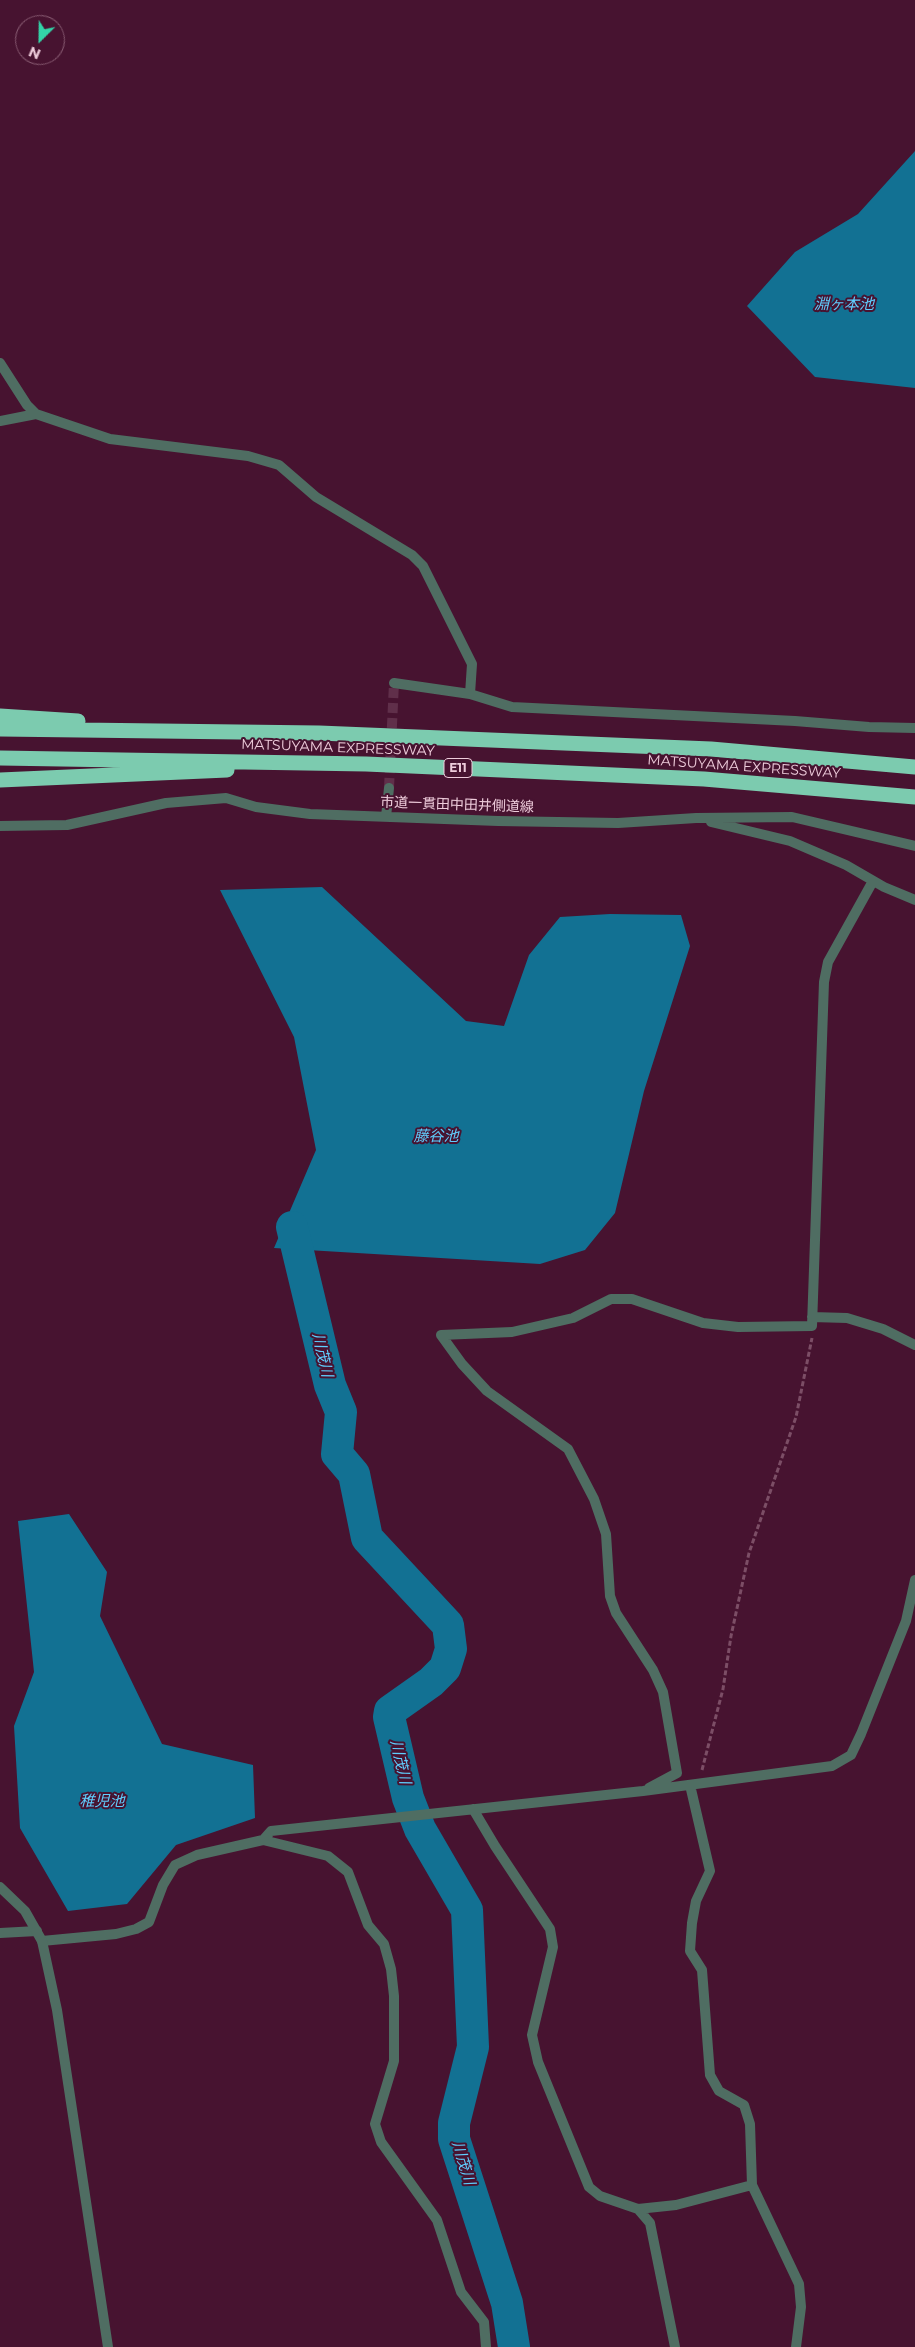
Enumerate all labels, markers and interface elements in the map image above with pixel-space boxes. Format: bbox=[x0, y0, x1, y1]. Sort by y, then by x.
north arrow bbox=[15, 15, 65, 65]
text: N bbox=[26, 42, 43, 63]
water label: 淵ヶ本池 bbox=[814, 296, 874, 314]
street label: MATSUYAMA EXPRESSWAY bbox=[241, 736, 435, 760]
street label: MATSUYAMA EXPRESSWAY bbox=[647, 752, 841, 782]
road number: E11 bbox=[444, 758, 472, 778]
street label: 市道一貫田中田井側道線 bbox=[380, 794, 534, 816]
water label: 藤谷池 bbox=[414, 1128, 458, 1146]
water label: 川茂川 bbox=[308, 1331, 336, 1379]
water label: 川茂川 bbox=[386, 1738, 414, 1786]
water label: 稚児池 bbox=[80, 1793, 124, 1811]
water label: 川茂川 bbox=[448, 2139, 478, 2187]

